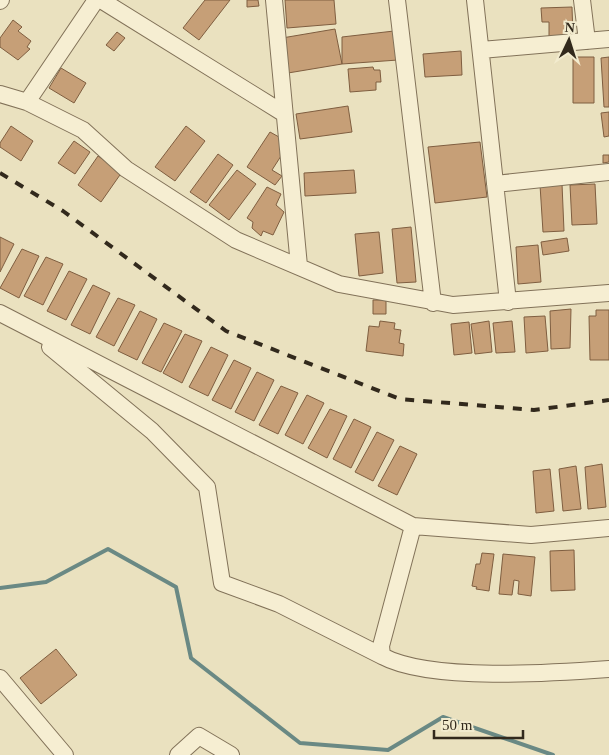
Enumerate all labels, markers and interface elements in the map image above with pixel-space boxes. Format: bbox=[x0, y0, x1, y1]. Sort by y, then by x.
north arrow bbox=[544, 15, 594, 65]
text: N bbox=[564, 20, 575, 35]
scale bar bbox=[434, 708, 523, 740]
text: 50 m bbox=[442, 717, 473, 733]

